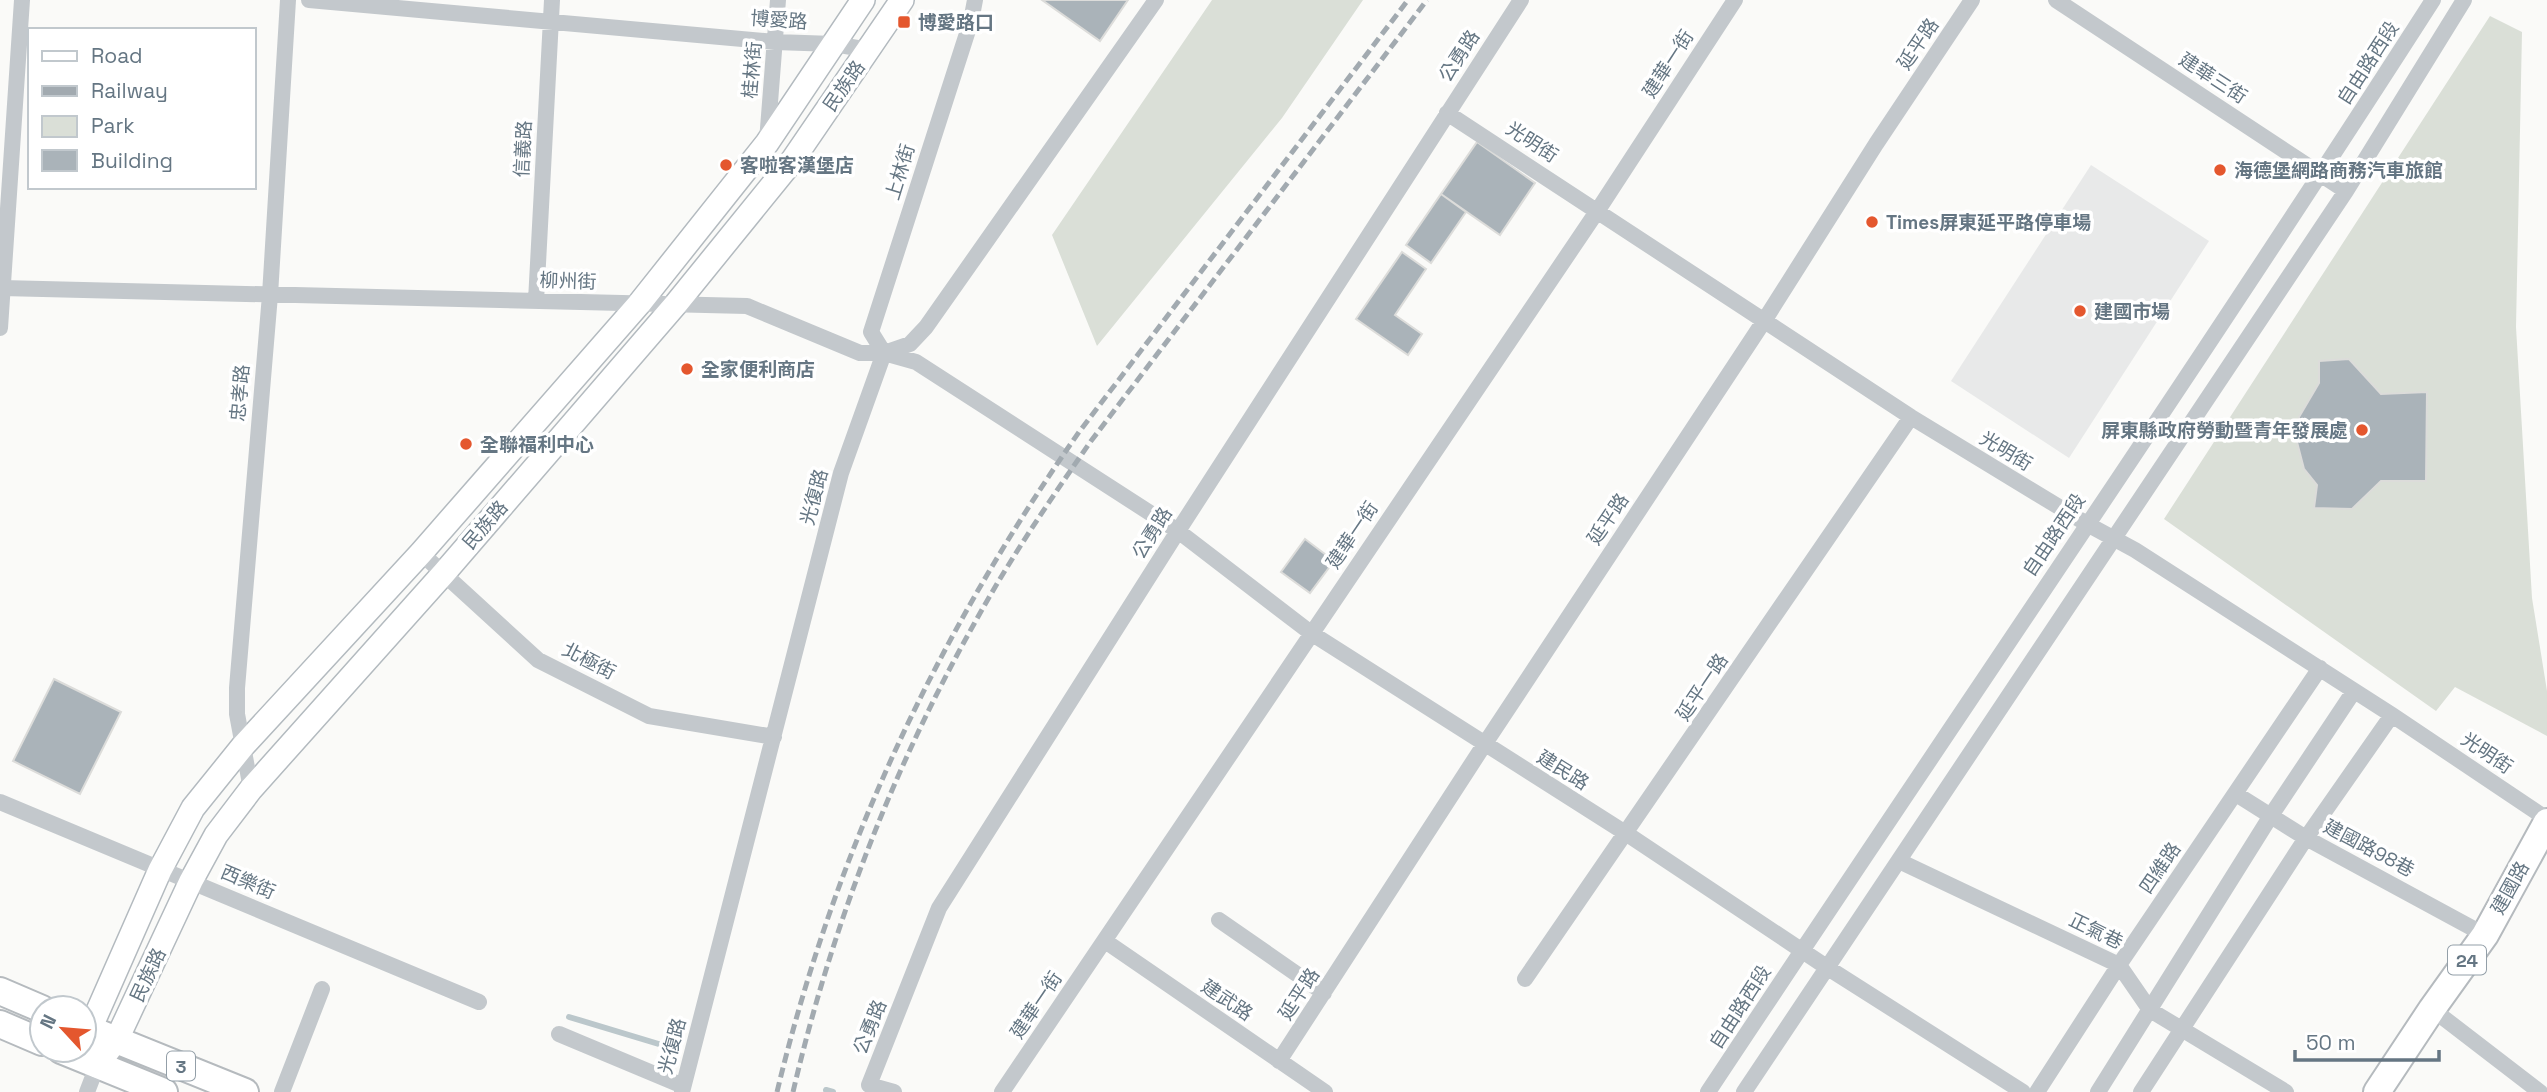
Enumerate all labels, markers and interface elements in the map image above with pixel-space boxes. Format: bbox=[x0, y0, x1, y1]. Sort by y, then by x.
street label: 博愛路 bbox=[750, 6, 808, 34]
place label: 博愛路口 bbox=[918, 10, 994, 35]
street label: 延平路 bbox=[1892, 13, 1944, 75]
marker: 博愛路口 bbox=[896, 14, 912, 30]
street label: 自由路西段 bbox=[2332, 16, 2404, 110]
street label: 公勇路 bbox=[1433, 25, 1485, 87]
street label: 建華一街 bbox=[1637, 25, 1699, 103]
legend bbox=[28, 28, 256, 189]
street label: 桂林街 bbox=[737, 41, 767, 99]
text: Road bbox=[91, 42, 143, 69]
street label: 建華三街 bbox=[2174, 47, 2252, 109]
street label: 民族路 bbox=[817, 55, 871, 117]
text: Railway bbox=[91, 77, 168, 104]
text: Park bbox=[91, 112, 135, 139]
street label: 光明街 bbox=[1501, 116, 1563, 168]
street label: 信義路 bbox=[509, 120, 537, 178]
street label: 上林街 bbox=[880, 141, 920, 203]
text: Building bbox=[91, 147, 173, 174]
place label: 客啦客漢堡店 bbox=[740, 153, 854, 178]
marker: 客啦客漢堡店 bbox=[718, 157, 734, 173]
place label: 海德堡網路商務汽車旅館 bbox=[2234, 158, 2443, 183]
marker: 海德堡網路商務汽車旅館 bbox=[2212, 162, 2228, 178]
place label: Times屏東延平路停車場 bbox=[1886, 210, 2091, 235]
marker: Times屏東延平路停車場 bbox=[1864, 214, 1880, 230]
street label: 柳州街 bbox=[539, 268, 597, 294]
place label: 建國市場 bbox=[2094, 299, 2170, 324]
marker: 建國市場 bbox=[2072, 303, 2088, 319]
place label: 全家便利商店 bbox=[701, 357, 815, 382]
marker: 全家便利商店 bbox=[679, 361, 695, 377]
street label: 忠孝路 bbox=[225, 364, 255, 422]
place label: 屏東縣政府勞動暨青年發展處 bbox=[2101, 418, 2348, 443]
marker: 屏東縣政府勞動暨青年發展處 bbox=[2354, 422, 2370, 438]
street label: 光明街 bbox=[1975, 426, 2037, 476]
place label: 全聯福利中心 bbox=[480, 432, 594, 457]
marker: 全聯福利中心 bbox=[458, 436, 474, 452]
street label: 光復路 bbox=[795, 466, 833, 528]
street label: 延平路 bbox=[1582, 488, 1634, 550]
street label: 自由路西段 bbox=[2017, 489, 2091, 581]
street label: 民族路 bbox=[457, 495, 513, 555]
street label: 建華一街 bbox=[1320, 497, 1384, 573]
street label: 公勇路 bbox=[1126, 502, 1178, 564]
street label: 北極街 bbox=[558, 637, 620, 685]
street label: 延平一路 bbox=[1670, 649, 1734, 725]
street label: 光明街 bbox=[2456, 727, 2518, 779]
street label: 建民路 bbox=[1532, 744, 1594, 796]
street label: 建國路98巷 bbox=[2319, 814, 2419, 882]
street label: 四維路 bbox=[2134, 837, 2186, 899]
street label: 建國路 bbox=[2485, 857, 2535, 919]
street label: 西樂街 bbox=[217, 859, 279, 905]
street label: 正氣巷 bbox=[2065, 907, 2127, 955]
street label: 民族路 bbox=[125, 944, 171, 1006]
road number: 24 bbox=[2448, 945, 2486, 974]
street label: 自由路西段 bbox=[1704, 960, 1776, 1054]
street label: 延平路 bbox=[1273, 963, 1325, 1025]
street label: 建華一街 bbox=[1004, 967, 1068, 1043]
street label: 建武路 bbox=[1196, 974, 1258, 1026]
north arrow bbox=[28, 994, 98, 1064]
street label: 公勇路 bbox=[848, 996, 892, 1058]
text: N bbox=[34, 1011, 62, 1033]
street label: 光復路 bbox=[653, 1015, 691, 1077]
scale bar bbox=[2295, 1018, 2438, 1062]
text: 50 m bbox=[2306, 1029, 2356, 1056]
road number: 3 bbox=[167, 1051, 195, 1080]

